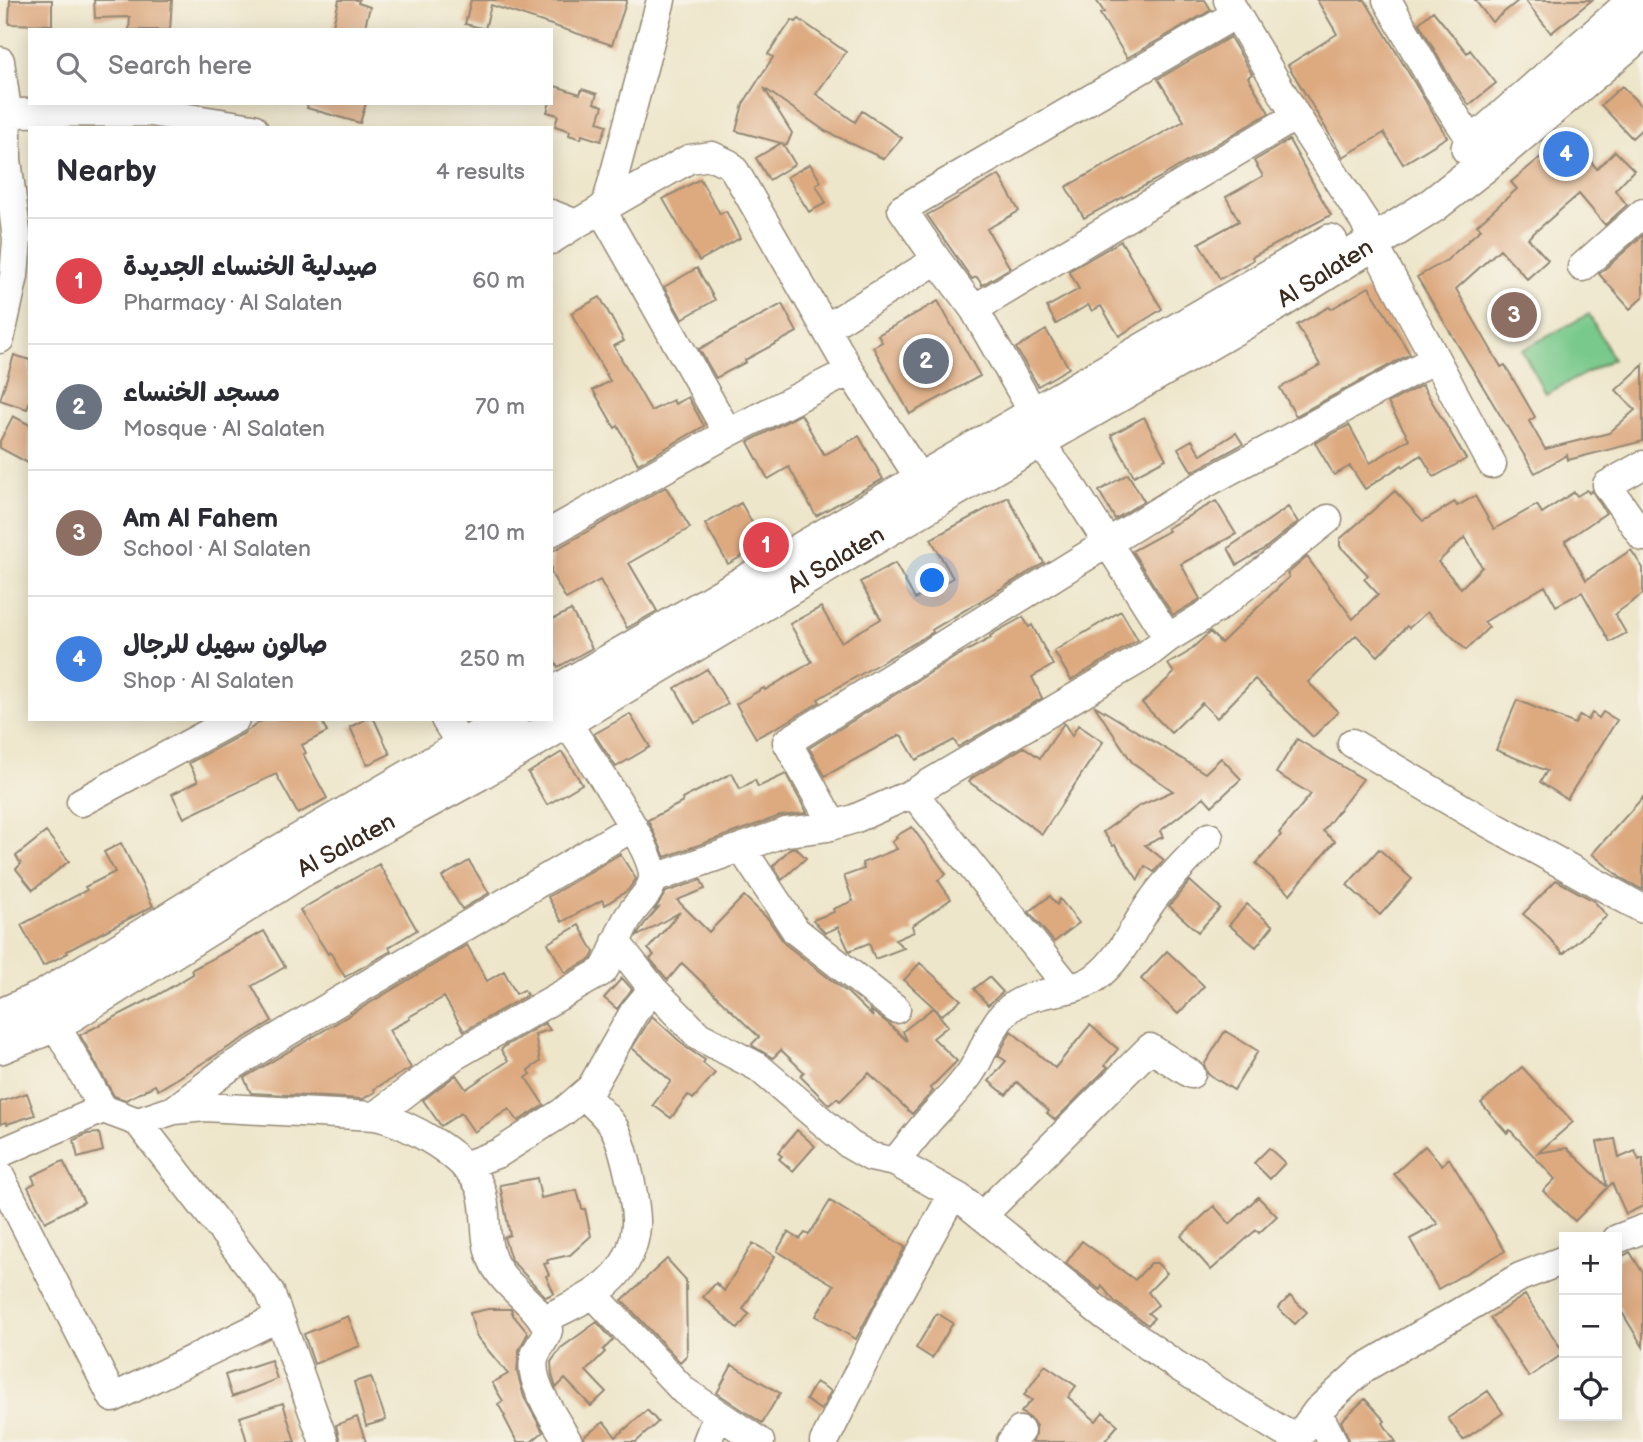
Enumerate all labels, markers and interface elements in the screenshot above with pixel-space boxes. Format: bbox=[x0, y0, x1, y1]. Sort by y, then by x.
search box bbox=[28, 28, 553, 105]
icon: search bbox=[52, 48, 90, 86]
text: Search here bbox=[108, 51, 252, 82]
pin: 4 bbox=[1543, 128, 1589, 180]
text: Nearby bbox=[56, 154, 156, 190]
text: 4 results bbox=[436, 158, 525, 186]
street label: Al Salaten bbox=[1272, 232, 1378, 313]
text: صيدلية الخنساء الجديدة bbox=[123, 252, 378, 283]
text: 1 bbox=[74, 267, 84, 295]
text: 60 m bbox=[472, 267, 525, 295]
text: Pharmacy · Al Salaten bbox=[123, 289, 342, 317]
pin: 3 bbox=[1491, 289, 1537, 341]
pin: 2 bbox=[903, 335, 949, 387]
text: مسجد الخنساء bbox=[123, 378, 280, 409]
text: 2 bbox=[72, 393, 86, 421]
text: 70 m bbox=[475, 393, 525, 421]
text: Mosque · Al Salaten bbox=[123, 415, 325, 443]
text: Am Al Fahem bbox=[123, 504, 278, 535]
text: 3 bbox=[72, 519, 86, 547]
text: 210 m bbox=[464, 519, 525, 547]
pin: 1 bbox=[743, 519, 789, 571]
street label: Al Salaten bbox=[782, 520, 889, 599]
text: School · Al Salaten bbox=[123, 535, 311, 563]
your location bbox=[915, 563, 949, 597]
text: صالون سهيل للرجال bbox=[123, 630, 328, 661]
text: 4 bbox=[72, 645, 86, 673]
text: 250 m bbox=[459, 645, 525, 673]
text: Shop · Al Salaten bbox=[123, 667, 294, 695]
street label: Al Salaten bbox=[292, 807, 400, 883]
map controls bbox=[1559, 1232, 1622, 1421]
button: + bbox=[1559, 1232, 1622, 1295]
button: − bbox=[1559, 1295, 1622, 1358]
button: locate bbox=[1559, 1358, 1622, 1421]

